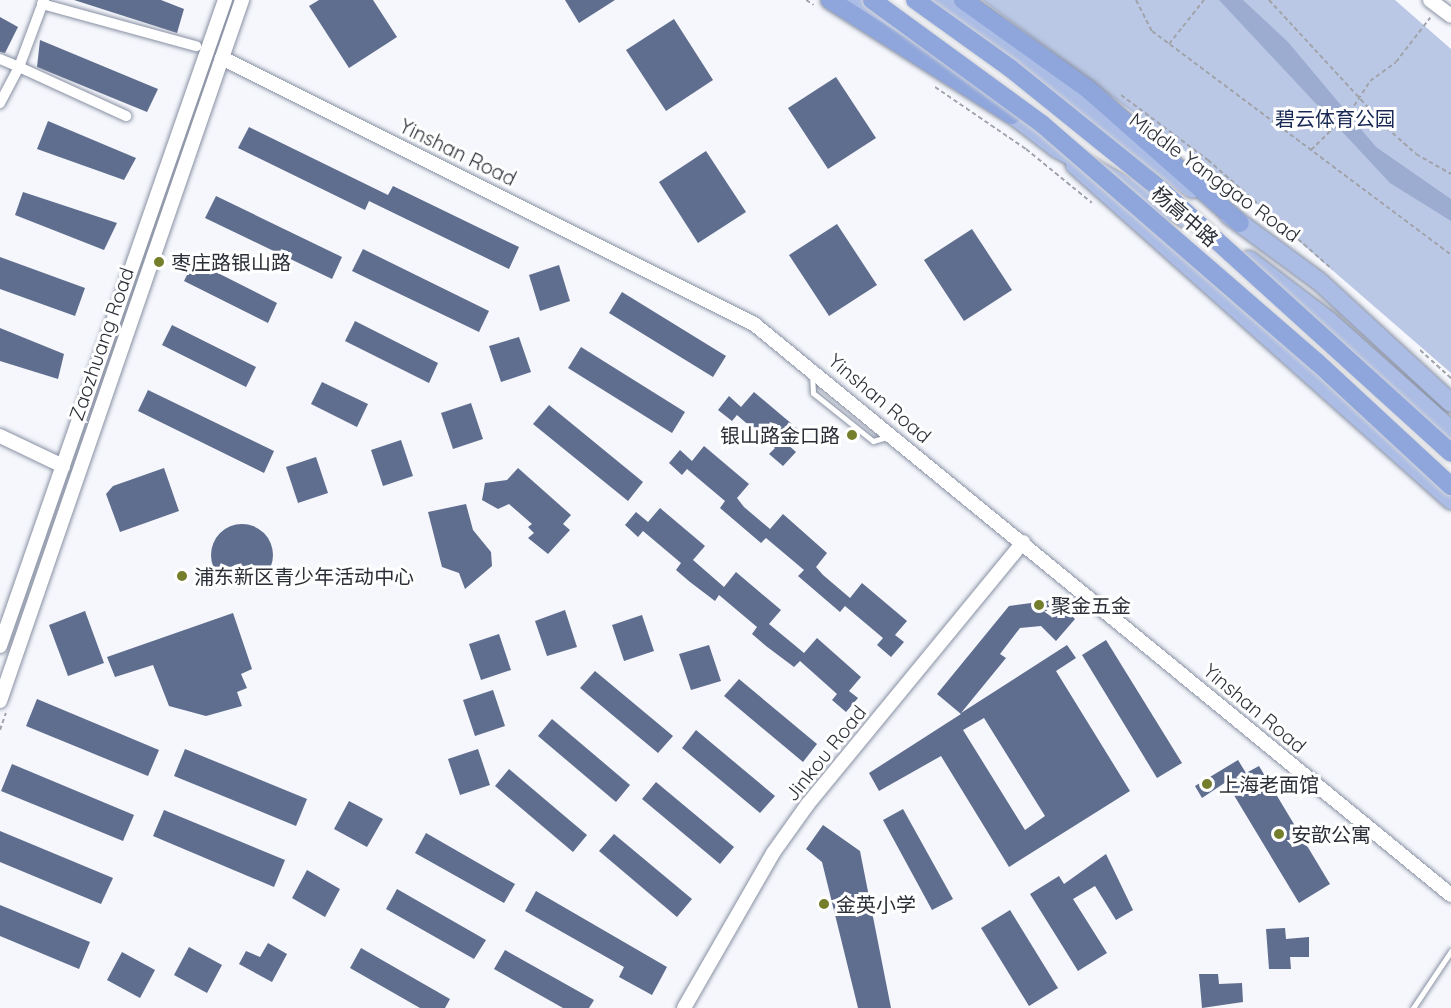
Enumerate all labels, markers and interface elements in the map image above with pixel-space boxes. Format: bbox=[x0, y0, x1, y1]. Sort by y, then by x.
park label: 碧云体育公园 bbox=[1275, 106, 1395, 130]
street label: Middle Yanggao Road bbox=[1125, 107, 1305, 247]
street label: Yinshan Road bbox=[396, 113, 520, 191]
street label: 杨高中路 bbox=[1147, 181, 1223, 251]
place label: 枣庄路银山路 bbox=[171, 250, 291, 274]
marker: 枣庄路银山路 bbox=[152, 255, 166, 269]
street label: Zaozhuang Road bbox=[64, 264, 138, 424]
street label: Yinshan Road bbox=[824, 348, 936, 448]
place label: 银山路金口路 bbox=[720, 423, 840, 447]
marker: 银山路金口路 bbox=[845, 428, 859, 442]
place label: 浦东新区青少年活动中心 bbox=[194, 564, 414, 588]
marker: 浦东新区青少年活动中心 bbox=[175, 569, 189, 583]
place label: 聚金五金 bbox=[1051, 593, 1131, 617]
marker: 聚金五金 bbox=[1032, 598, 1046, 612]
street label: Yinshan Road bbox=[1199, 658, 1311, 758]
street label: Jinkou Road bbox=[779, 700, 871, 806]
place label: 上海老面馆 bbox=[1219, 772, 1319, 796]
marker: 上海老面馆 bbox=[1200, 777, 1214, 791]
place label: 安歆公寓 bbox=[1291, 822, 1371, 846]
marker: 安歆公寓 bbox=[1272, 827, 1286, 841]
place label: 金英小学 bbox=[836, 892, 916, 916]
marker: 金英小学 bbox=[817, 897, 831, 911]

